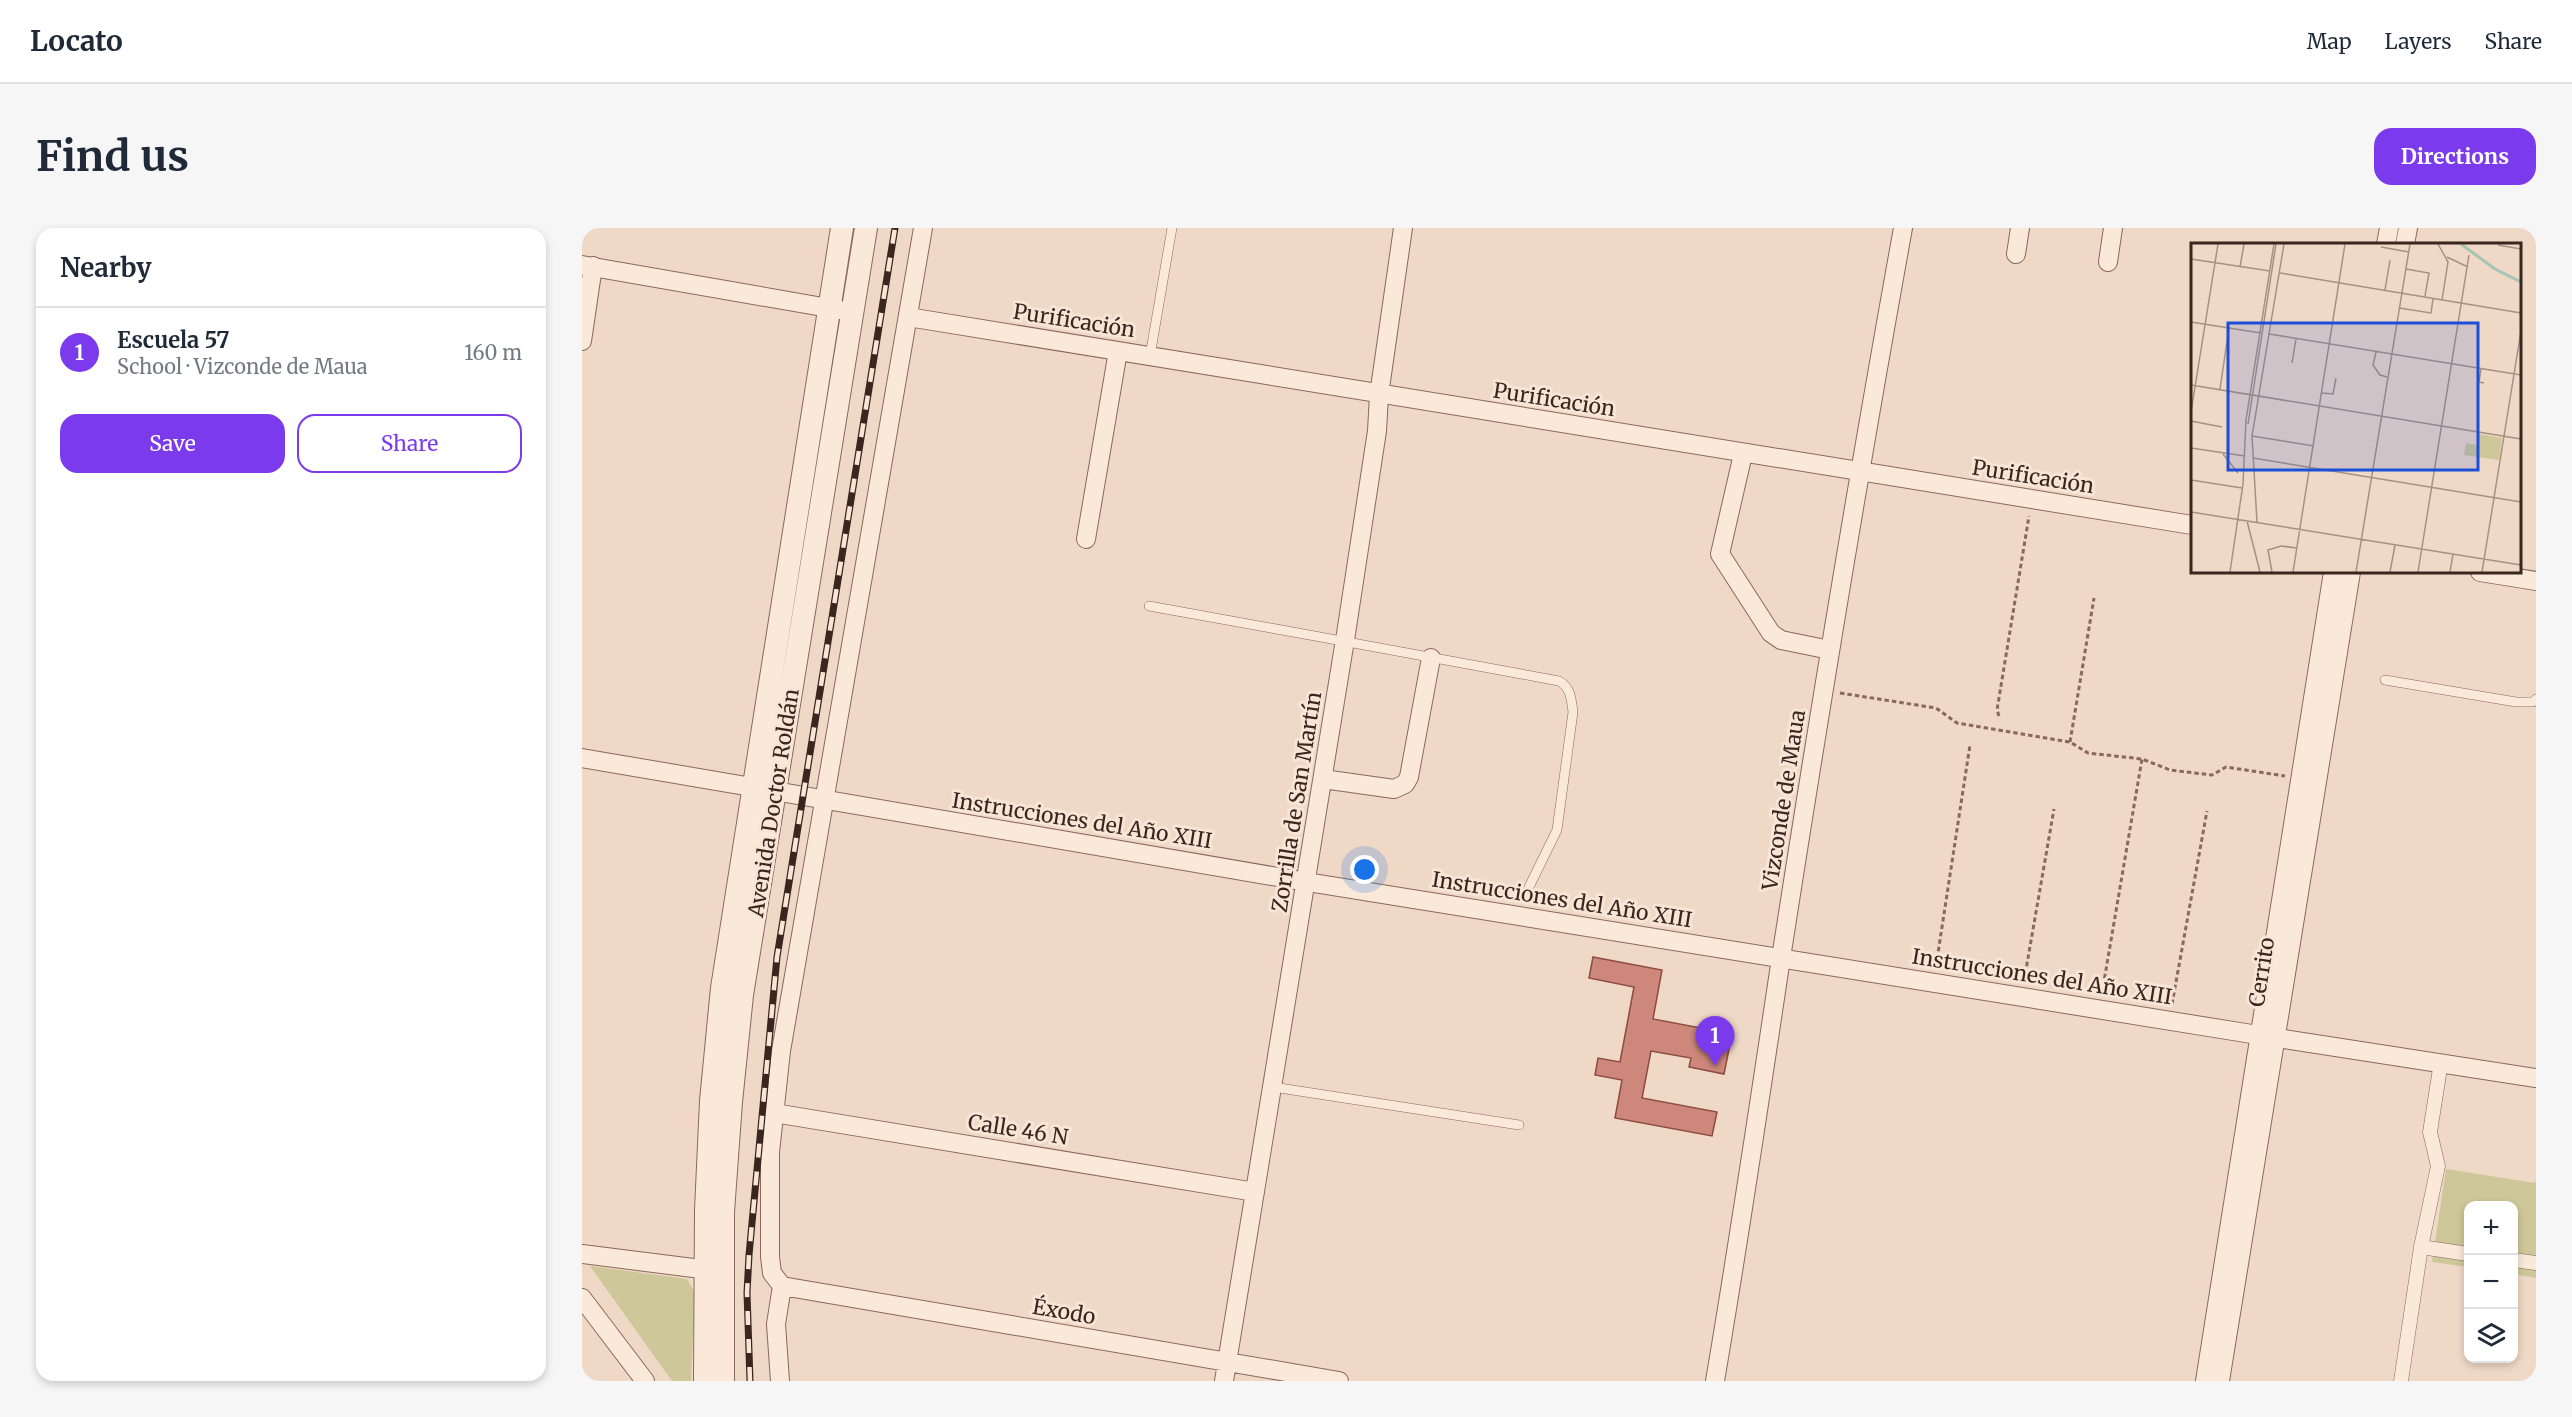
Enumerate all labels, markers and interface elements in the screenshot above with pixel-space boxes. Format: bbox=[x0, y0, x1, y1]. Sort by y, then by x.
text: Locato bbox=[30, 23, 123, 59]
text: Map bbox=[2307, 28, 2352, 55]
text: Layers bbox=[2385, 28, 2452, 55]
text: Share bbox=[2485, 28, 2542, 55]
button: Directions bbox=[2374, 128, 2536, 185]
text: Find us bbox=[36, 130, 189, 182]
inset map bbox=[2191, 243, 2521, 573]
text: Nearby bbox=[60, 251, 152, 284]
street label: Purificación bbox=[1011, 298, 1137, 343]
text: Escuela 57 bbox=[117, 326, 230, 354]
text: 1 bbox=[75, 340, 84, 365]
text: 160 m bbox=[464, 340, 522, 365]
text: School · Vizconde de Maua bbox=[117, 354, 368, 379]
street label: Purificación bbox=[1491, 377, 1617, 422]
button: Save bbox=[60, 414, 285, 473]
button: Share bbox=[297, 414, 522, 473]
street label: Purificación bbox=[1970, 454, 2096, 499]
street label: Avenida Doctor Roldán bbox=[742, 687, 805, 920]
street label: Zorrilla de San Martín bbox=[1266, 690, 1327, 914]
street label: Vizconde de Maua bbox=[1756, 708, 1811, 893]
street label: Instrucciones del Año XIII bbox=[950, 787, 1214, 854]
your location bbox=[1350, 855, 1379, 884]
street label: Instrucciones del Año XIII bbox=[1430, 866, 1694, 933]
street label: Cerrito bbox=[2243, 935, 2280, 1009]
street label: Instrucciones del Año XIII bbox=[1910, 943, 2174, 1010]
pin: 1 bbox=[1696, 1016, 1734, 1066]
street label: Calle 46 N bbox=[966, 1108, 1070, 1151]
map controls bbox=[2464, 1201, 2518, 1363]
button: + bbox=[2464, 1201, 2518, 1255]
button: − bbox=[2464, 1255, 2518, 1309]
street label: Éxodo bbox=[1031, 1292, 1098, 1330]
button: layers bbox=[2464, 1309, 2518, 1363]

